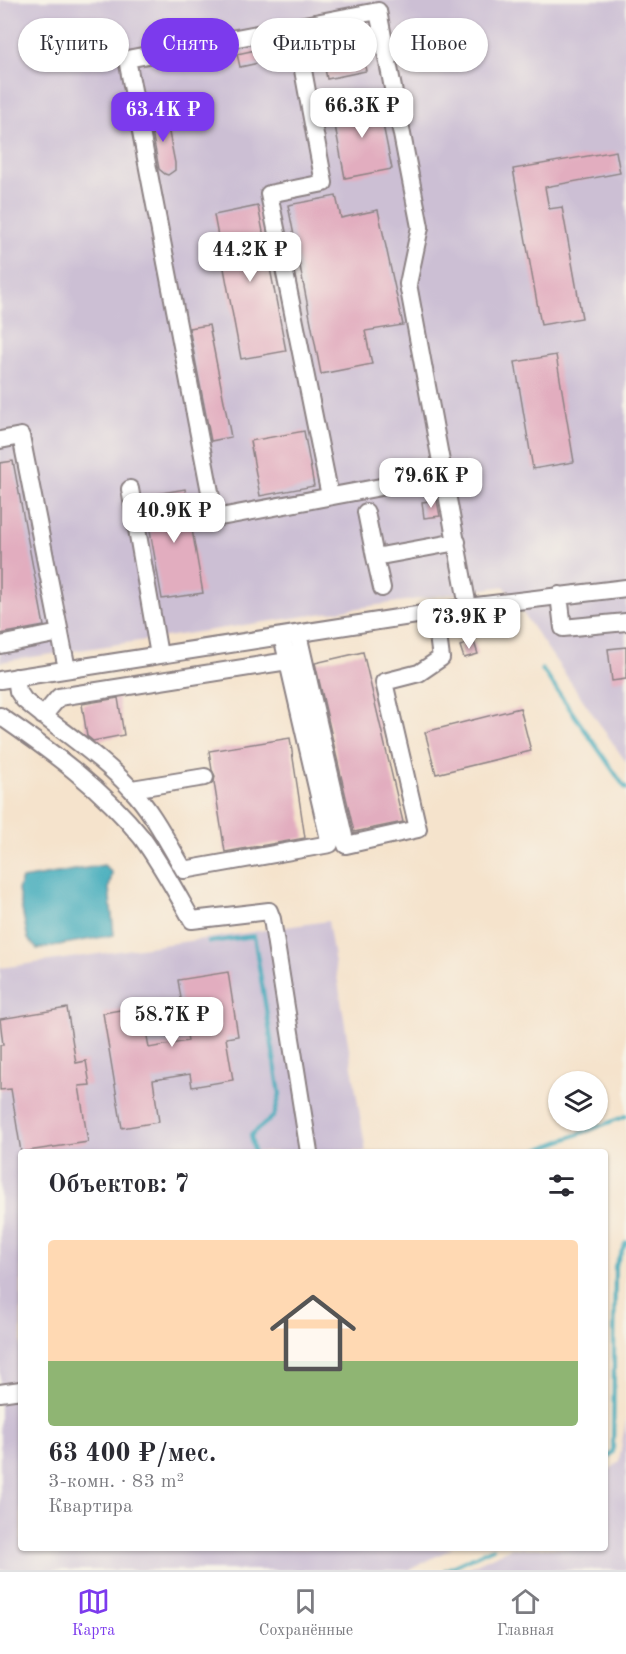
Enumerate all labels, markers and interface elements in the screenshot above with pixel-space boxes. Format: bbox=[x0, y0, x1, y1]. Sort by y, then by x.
chip: Купить bbox=[18, 18, 129, 72]
chip: Снять bbox=[141, 18, 239, 72]
chip: Фильтры bbox=[251, 18, 377, 72]
chip: Новое bbox=[389, 18, 488, 72]
pin: 66.3K ₽ bbox=[307, 88, 417, 139]
pin: 63.4K ₽ bbox=[108, 92, 218, 143]
text: 66.3K ₽ bbox=[324, 97, 400, 117]
text: 63.4K ₽ bbox=[125, 101, 201, 121]
pin: 44.2K ₽ bbox=[195, 232, 305, 283]
text: 44.2K ₽ bbox=[212, 241, 288, 261]
pin: 79.6K ₽ bbox=[376, 458, 486, 509]
text: 79.6K ₽ bbox=[393, 467, 469, 487]
pin: 40.9K ₽ bbox=[119, 493, 229, 544]
text: 40.9K ₽ bbox=[136, 502, 212, 522]
pin: 73.9K ₽ bbox=[414, 599, 524, 650]
text: 73.9K ₽ bbox=[431, 608, 507, 628]
pin: 58.7K ₽ bbox=[117, 997, 227, 1048]
text: 58.7K ₽ bbox=[134, 1006, 210, 1026]
map controls bbox=[548, 1071, 608, 1131]
button: layers bbox=[548, 1071, 608, 1131]
icon: filters bbox=[545, 1169, 578, 1202]
text: Объектов: 7 bbox=[48, 1172, 189, 1198]
icon: home bbox=[259, 1279, 367, 1387]
text: 63 400 ₽/мес. bbox=[48, 1441, 216, 1467]
text: 3-комн. · 83 m² bbox=[48, 1472, 184, 1492]
text: Квартира bbox=[48, 1497, 133, 1517]
tab: Карта bbox=[72, 1585, 115, 1641]
tab: Сохранённые bbox=[259, 1585, 353, 1641]
tab: Главная bbox=[497, 1585, 554, 1641]

